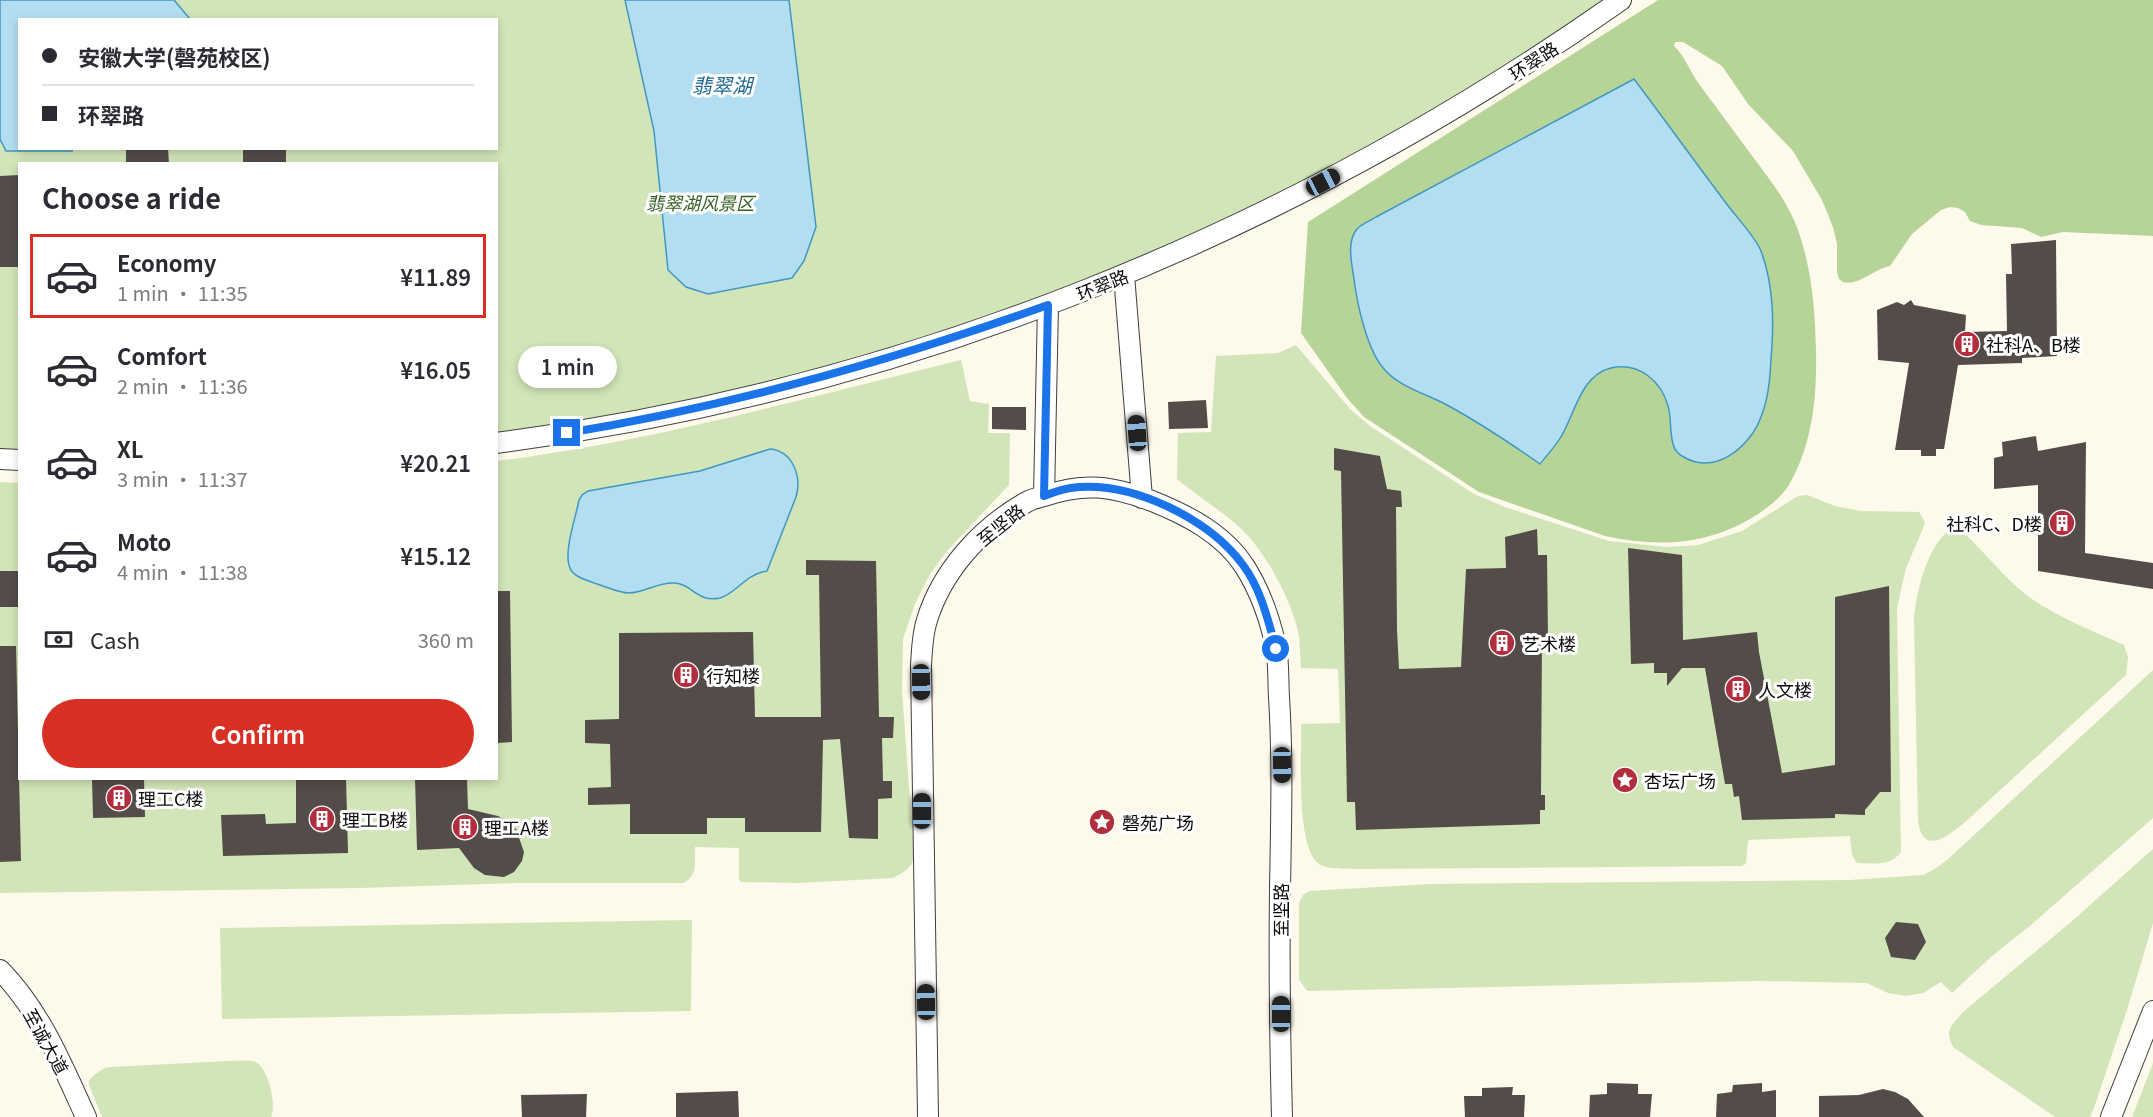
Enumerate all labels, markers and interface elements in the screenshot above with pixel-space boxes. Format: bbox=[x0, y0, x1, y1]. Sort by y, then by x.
street label: 环翠路 bbox=[1503, 34, 1563, 86]
text: 安徽大学(磬苑校区) bbox=[78, 40, 271, 72]
water label: 翡翠湖 bbox=[692, 70, 755, 99]
text: 环翠路 bbox=[78, 98, 144, 130]
car bbox=[1303, 166, 1343, 198]
text: Choose a ride bbox=[42, 178, 221, 217]
park label: 翡翠湖风景区 bbox=[646, 189, 757, 215]
text: Economy bbox=[117, 246, 216, 278]
icon: car bbox=[45, 249, 99, 303]
text: ¥11.89 bbox=[400, 260, 471, 292]
street label: 环翠路 bbox=[1072, 262, 1132, 306]
text: 1 min · 11:35 bbox=[117, 278, 248, 307]
building icon: 社科A、B楼 bbox=[1952, 329, 1982, 359]
place label: 社科A、B楼 bbox=[1986, 331, 2081, 357]
text: Comfort bbox=[117, 339, 207, 371]
icon: car bbox=[45, 342, 99, 396]
callout: 1 min bbox=[518, 346, 616, 388]
text: 1 min bbox=[541, 352, 594, 381]
text: ¥16.05 bbox=[400, 353, 471, 385]
text: 2 min · 11:36 bbox=[117, 371, 248, 400]
car bbox=[1127, 414, 1147, 452]
route end bbox=[553, 419, 580, 446]
text: XL bbox=[117, 432, 144, 464]
icon: car bbox=[45, 435, 99, 489]
text: ¥20.21 bbox=[400, 446, 471, 478]
text: 3 min · 11:37 bbox=[117, 464, 248, 493]
street label: 至坚路 bbox=[971, 497, 1029, 551]
building icon: 社科C、D楼 bbox=[2047, 508, 2077, 538]
place label: 社科C、D楼 bbox=[1946, 510, 2042, 536]
text: Moto bbox=[117, 525, 171, 557]
icon: car bbox=[45, 528, 99, 582]
text: ¥15.12 bbox=[400, 539, 471, 571]
text: 4 min · 11:38 bbox=[117, 557, 248, 586]
icon: cash bbox=[42, 623, 75, 656]
text: Cash bbox=[90, 623, 140, 655]
text: 360 m bbox=[418, 625, 474, 654]
building icon: 艺术楼 bbox=[1487, 628, 1517, 658]
place label: 艺术楼 bbox=[1522, 630, 1576, 656]
route start bbox=[1262, 635, 1289, 662]
building icon: 行知楼 bbox=[671, 660, 701, 690]
place label: 行知楼 bbox=[706, 662, 760, 688]
car bbox=[912, 664, 930, 700]
building icon: 人文楼 bbox=[1723, 674, 1753, 704]
place label: 人文楼 bbox=[1758, 676, 1812, 702]
button: Confirm bbox=[42, 699, 474, 768]
car bbox=[1273, 747, 1291, 783]
place icon: 杏坛广场 bbox=[1610, 765, 1640, 795]
place label: 杏坛广场 bbox=[1644, 767, 1716, 793]
building icon: 理工C楼 bbox=[104, 783, 134, 813]
place label: 理工C楼 bbox=[138, 785, 203, 811]
car bbox=[913, 793, 931, 829]
building icon: 理工B楼 bbox=[307, 804, 337, 834]
place label: 理工B楼 bbox=[342, 806, 408, 832]
place icon: 磬苑广场 bbox=[1087, 807, 1117, 837]
place label: 磬苑广场 bbox=[1122, 809, 1194, 835]
building icon: 理工A楼 bbox=[450, 812, 480, 842]
place label: 理工A楼 bbox=[484, 814, 549, 840]
street label: 至坚路 bbox=[1267, 883, 1293, 937]
car bbox=[917, 984, 935, 1020]
car bbox=[1272, 996, 1290, 1032]
street label: 至诚大道 bbox=[18, 1003, 76, 1079]

